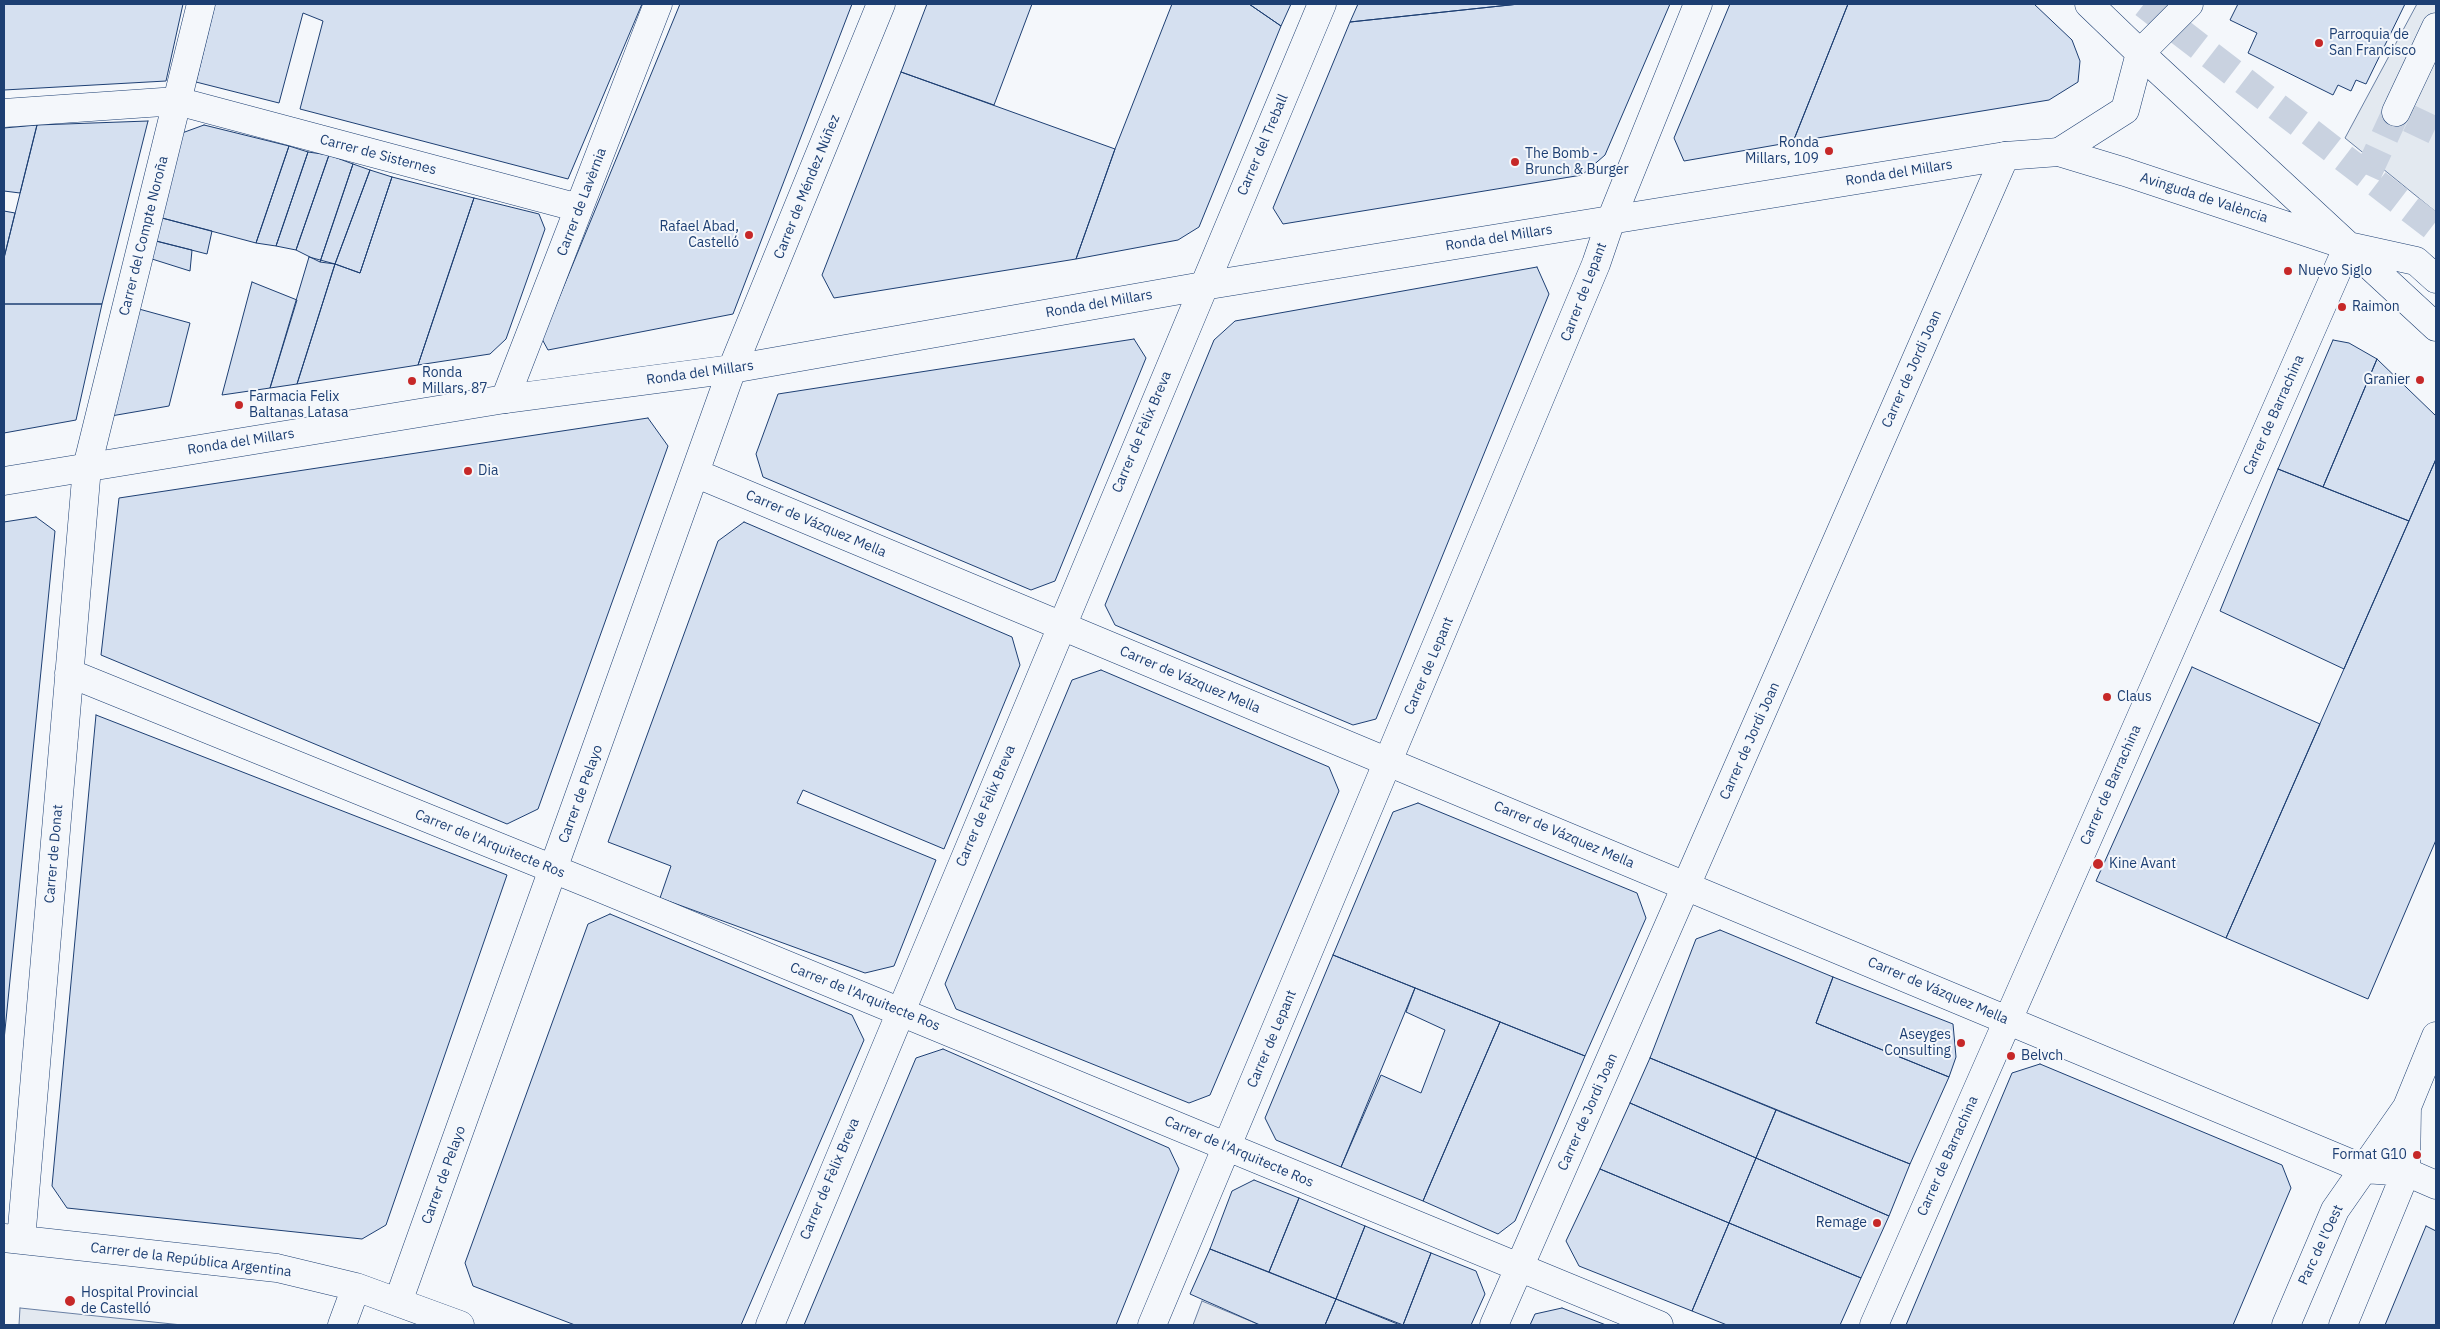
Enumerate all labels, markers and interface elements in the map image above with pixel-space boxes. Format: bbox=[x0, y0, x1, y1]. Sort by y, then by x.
place label: Parroquia de San Francisco bbox=[2329, 27, 2416, 59]
marker: Parroquia de San Francisco bbox=[2313, 37, 2325, 49]
street label: Carrer del Treball bbox=[1234, 92, 1292, 198]
street label: Carrer de Méndez Núñez bbox=[770, 112, 844, 262]
street label: Carrer de Sisternes bbox=[318, 131, 438, 179]
place label: Ronda Millars, 109 bbox=[1745, 135, 1819, 168]
marker: Ronda Millars, 109 bbox=[1823, 145, 1835, 157]
street label: Carrer de Lavèrnia bbox=[554, 146, 610, 258]
place label: The Bomb - Brunch & Burger bbox=[1525, 146, 1629, 178]
street label: Carrer del Compte Noroña bbox=[116, 154, 172, 318]
marker: The Bomb - Brunch & Burger bbox=[1509, 156, 1521, 168]
street label: Ronda del Millars bbox=[1844, 156, 1954, 190]
street label: Avinguda de València bbox=[2138, 169, 2270, 227]
place label: Rafael Abad, Castelló bbox=[659, 219, 739, 252]
street label: Ronda del Millars bbox=[1444, 221, 1554, 255]
marker: Rafael Abad, Castelló bbox=[743, 229, 755, 241]
street label: Carrer de Lepant bbox=[1557, 240, 1611, 344]
place label: Nuevo Siglo bbox=[2298, 263, 2372, 279]
marker: Nuevo Siglo bbox=[2282, 265, 2294, 277]
street label: Ronda del Millars bbox=[1044, 286, 1154, 322]
place label: Raimon bbox=[2352, 299, 2400, 315]
marker: Raimon bbox=[2336, 301, 2348, 313]
street label: Carrer de Jordi Joan bbox=[1879, 308, 1945, 430]
street label: Carrer de Barrachina bbox=[2240, 352, 2308, 478]
street label: Ronda del Millars bbox=[645, 357, 755, 389]
place label: Ronda Millars, 87 bbox=[422, 365, 488, 398]
street label: Carrer de Fèlix Breva bbox=[1109, 369, 1175, 495]
place label: Granier bbox=[2363, 372, 2410, 388]
marker: Granier bbox=[2414, 374, 2426, 386]
marker: Ronda Millars, 87 bbox=[406, 375, 418, 387]
place label: Farmacia Felix Baltanas Latasa bbox=[249, 389, 348, 422]
marker: Farmacia Felix Baltanas Latasa bbox=[233, 399, 245, 411]
street label: Ronda del Millars bbox=[186, 425, 296, 459]
place label: Dia bbox=[478, 463, 498, 479]
marker: Dia bbox=[462, 465, 474, 477]
street label: Carrer de Vázquez Mella bbox=[743, 487, 889, 561]
street label: Carrer de Lepant bbox=[1401, 615, 1457, 717]
street label: Carrer de Vázquez Mella bbox=[1117, 643, 1263, 717]
street label: Carrer de Jordi Joan bbox=[1717, 680, 1783, 802]
place label: Claus bbox=[2117, 689, 2152, 705]
marker: Claus bbox=[2101, 691, 2113, 703]
street label: Carrer de Barrachina bbox=[2077, 722, 2145, 848]
street label: Carrer de Pelayo bbox=[555, 743, 607, 845]
street label: Carrer de Fèlix Breva bbox=[953, 743, 1019, 869]
street label: Carrer de Vázquez Mella bbox=[1491, 798, 1637, 872]
street label: Carrer de Donat bbox=[41, 804, 67, 904]
street label: Carrer de l'Arquitecte Ros bbox=[412, 806, 568, 882]
place label: Kine Avant bbox=[2109, 856, 2176, 872]
marker: Kine Avant bbox=[2091, 857, 2105, 871]
street label: Carrer de Vázquez Mella bbox=[1865, 954, 2011, 1028]
street label: Carrer de l'Arquitecte Ros bbox=[787, 959, 943, 1035]
street label: Carrer de Lepant bbox=[1244, 988, 1300, 1090]
place label: Aseyges Consulting bbox=[1884, 1027, 1951, 1060]
marker: Aseyges Consulting bbox=[1955, 1037, 1967, 1049]
place label: Belvch bbox=[2021, 1048, 2063, 1064]
marker: Belvch bbox=[2005, 1050, 2017, 1062]
street label: Carrer de Jordi Joan bbox=[1555, 1051, 1621, 1173]
street label: Carrer de Barrachina bbox=[1914, 1093, 1982, 1219]
street label: Carrer de l'Arquitecte Ros bbox=[1162, 1113, 1316, 1191]
street label: Carrer de Fèlix Breva bbox=[797, 1116, 863, 1242]
street label: Carrer de Pelayo bbox=[418, 1124, 470, 1226]
place label: Format G10 bbox=[2332, 1147, 2407, 1163]
marker: Format G10 bbox=[2411, 1149, 2423, 1161]
street label: Parc de l'Oest bbox=[2295, 1202, 2347, 1288]
place label: Remage bbox=[1816, 1215, 1867, 1231]
marker: Remage bbox=[1871, 1217, 1883, 1229]
street label: Carrer de la República Argentina bbox=[89, 1239, 293, 1281]
place label: Hospital Provincial de Castelló bbox=[81, 1285, 198, 1318]
marker: Hospital Provincial de Castelló bbox=[63, 1294, 77, 1308]

